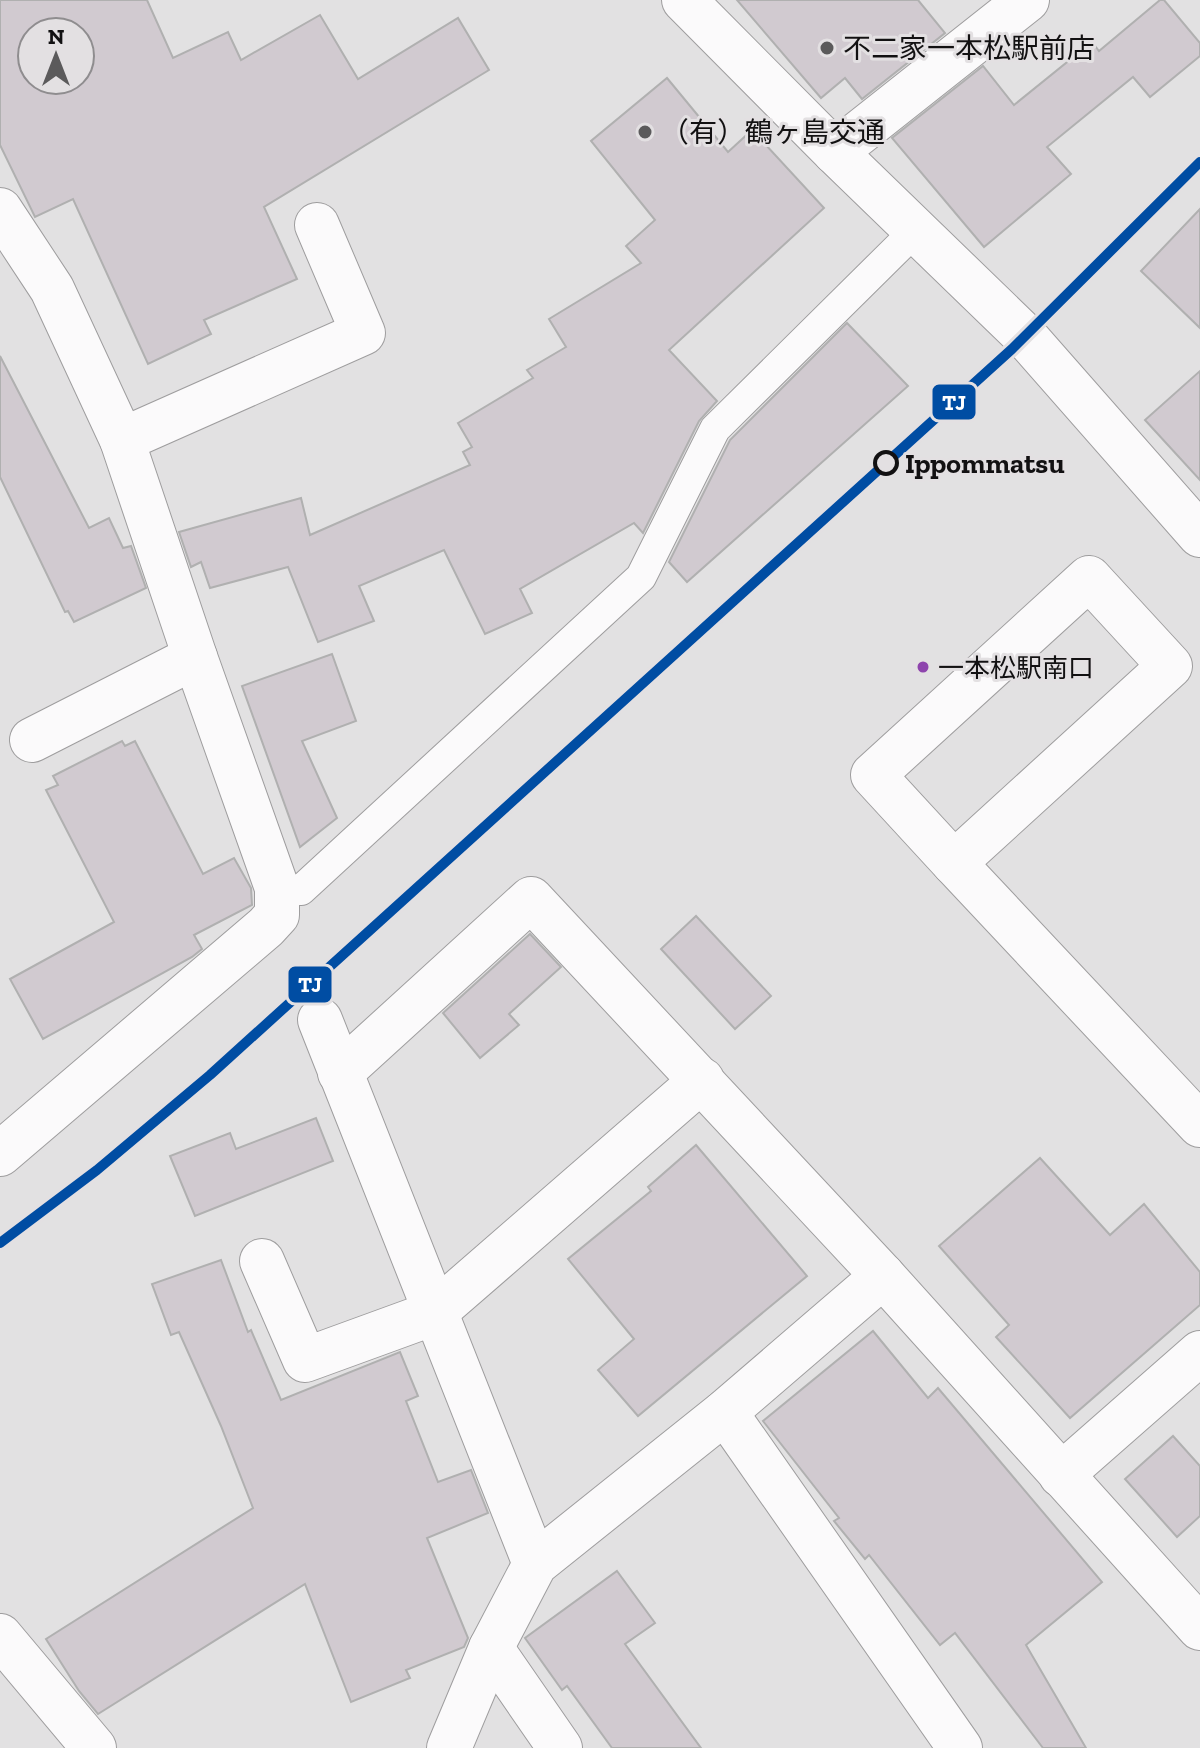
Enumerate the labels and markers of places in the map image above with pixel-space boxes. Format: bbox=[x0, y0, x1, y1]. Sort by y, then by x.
place label: 不二家一本松駅前店 bbox=[843, 32, 1095, 65]
marker: 不二家一本松駅前店 bbox=[818, 39, 836, 57]
place label: （有）鶴ヶ島交通 bbox=[661, 116, 885, 149]
marker: （有）鶴ヶ島交通 bbox=[636, 123, 654, 141]
place label: Ippommatsu bbox=[905, 447, 1065, 480]
marker: Ippommatsu bbox=[874, 451, 898, 475]
place label: 一本松駅南口 bbox=[938, 652, 1094, 684]
marker: 一本松駅南口 bbox=[915, 659, 931, 675]

